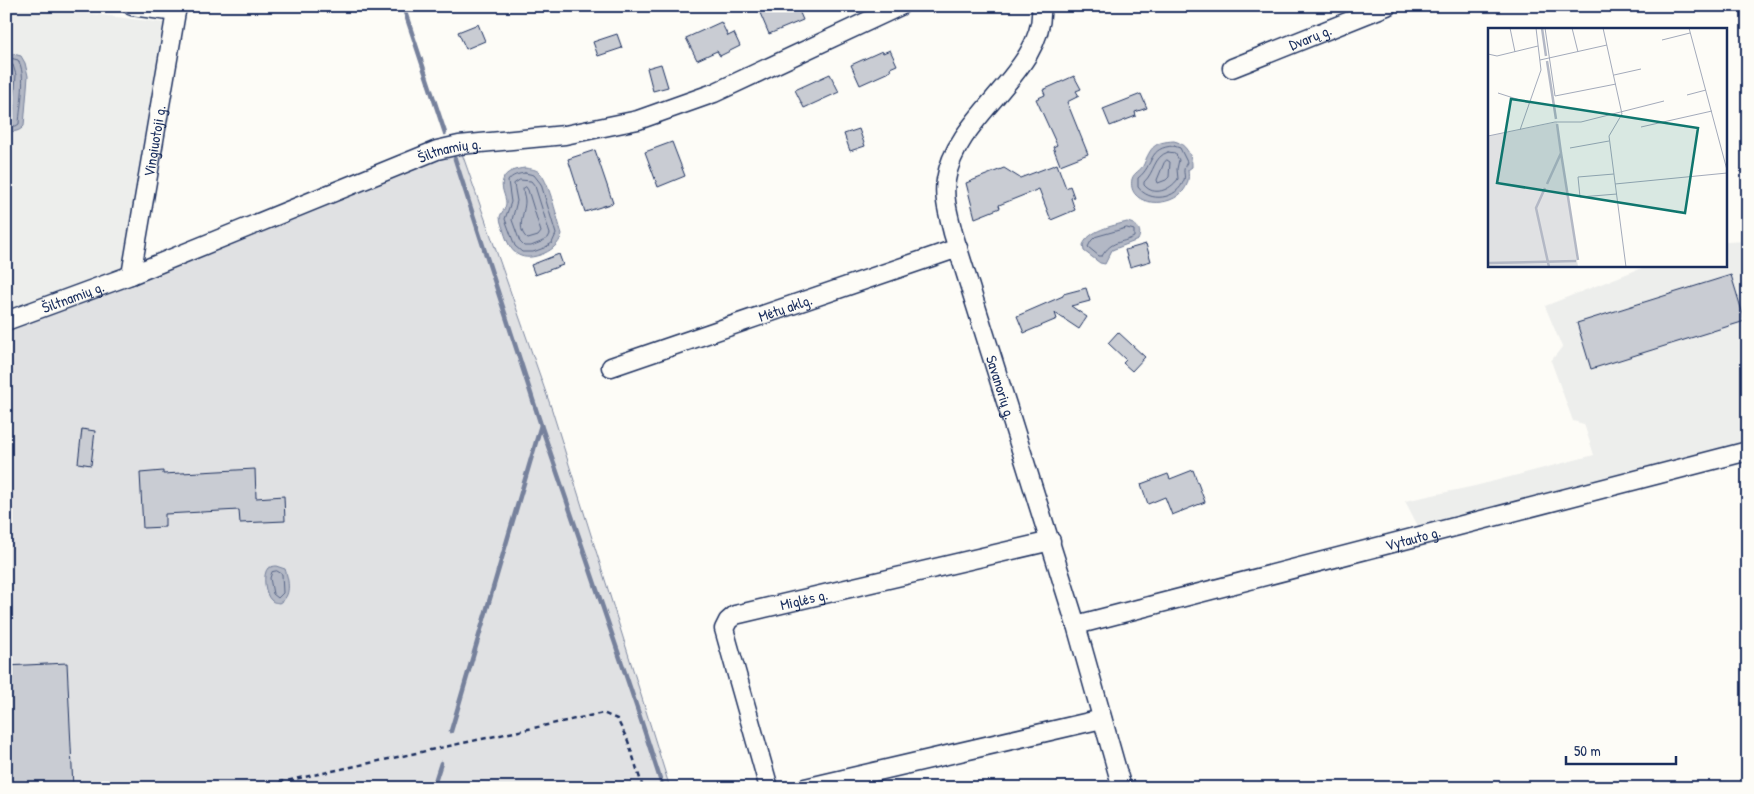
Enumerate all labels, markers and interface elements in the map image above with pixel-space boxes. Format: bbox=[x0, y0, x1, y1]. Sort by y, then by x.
street label: Dvarų g. bbox=[1286, 19, 1334, 55]
inset map bbox=[1488, 28, 1726, 266]
street label: Vingiuotoji g. bbox=[137, 104, 170, 178]
street label: Šiltnamių g. bbox=[414, 132, 482, 167]
street label: Šiltnamių g. bbox=[38, 275, 107, 318]
street label: Mėtų aklg. bbox=[755, 288, 815, 326]
street label: Savanorių g. bbox=[981, 353, 1021, 422]
street label: Vytauto g. bbox=[1383, 521, 1443, 555]
street label: Miglės g. bbox=[778, 583, 830, 615]
scale bar bbox=[1566, 734, 1676, 766]
text: 50 m bbox=[1574, 740, 1601, 761]

